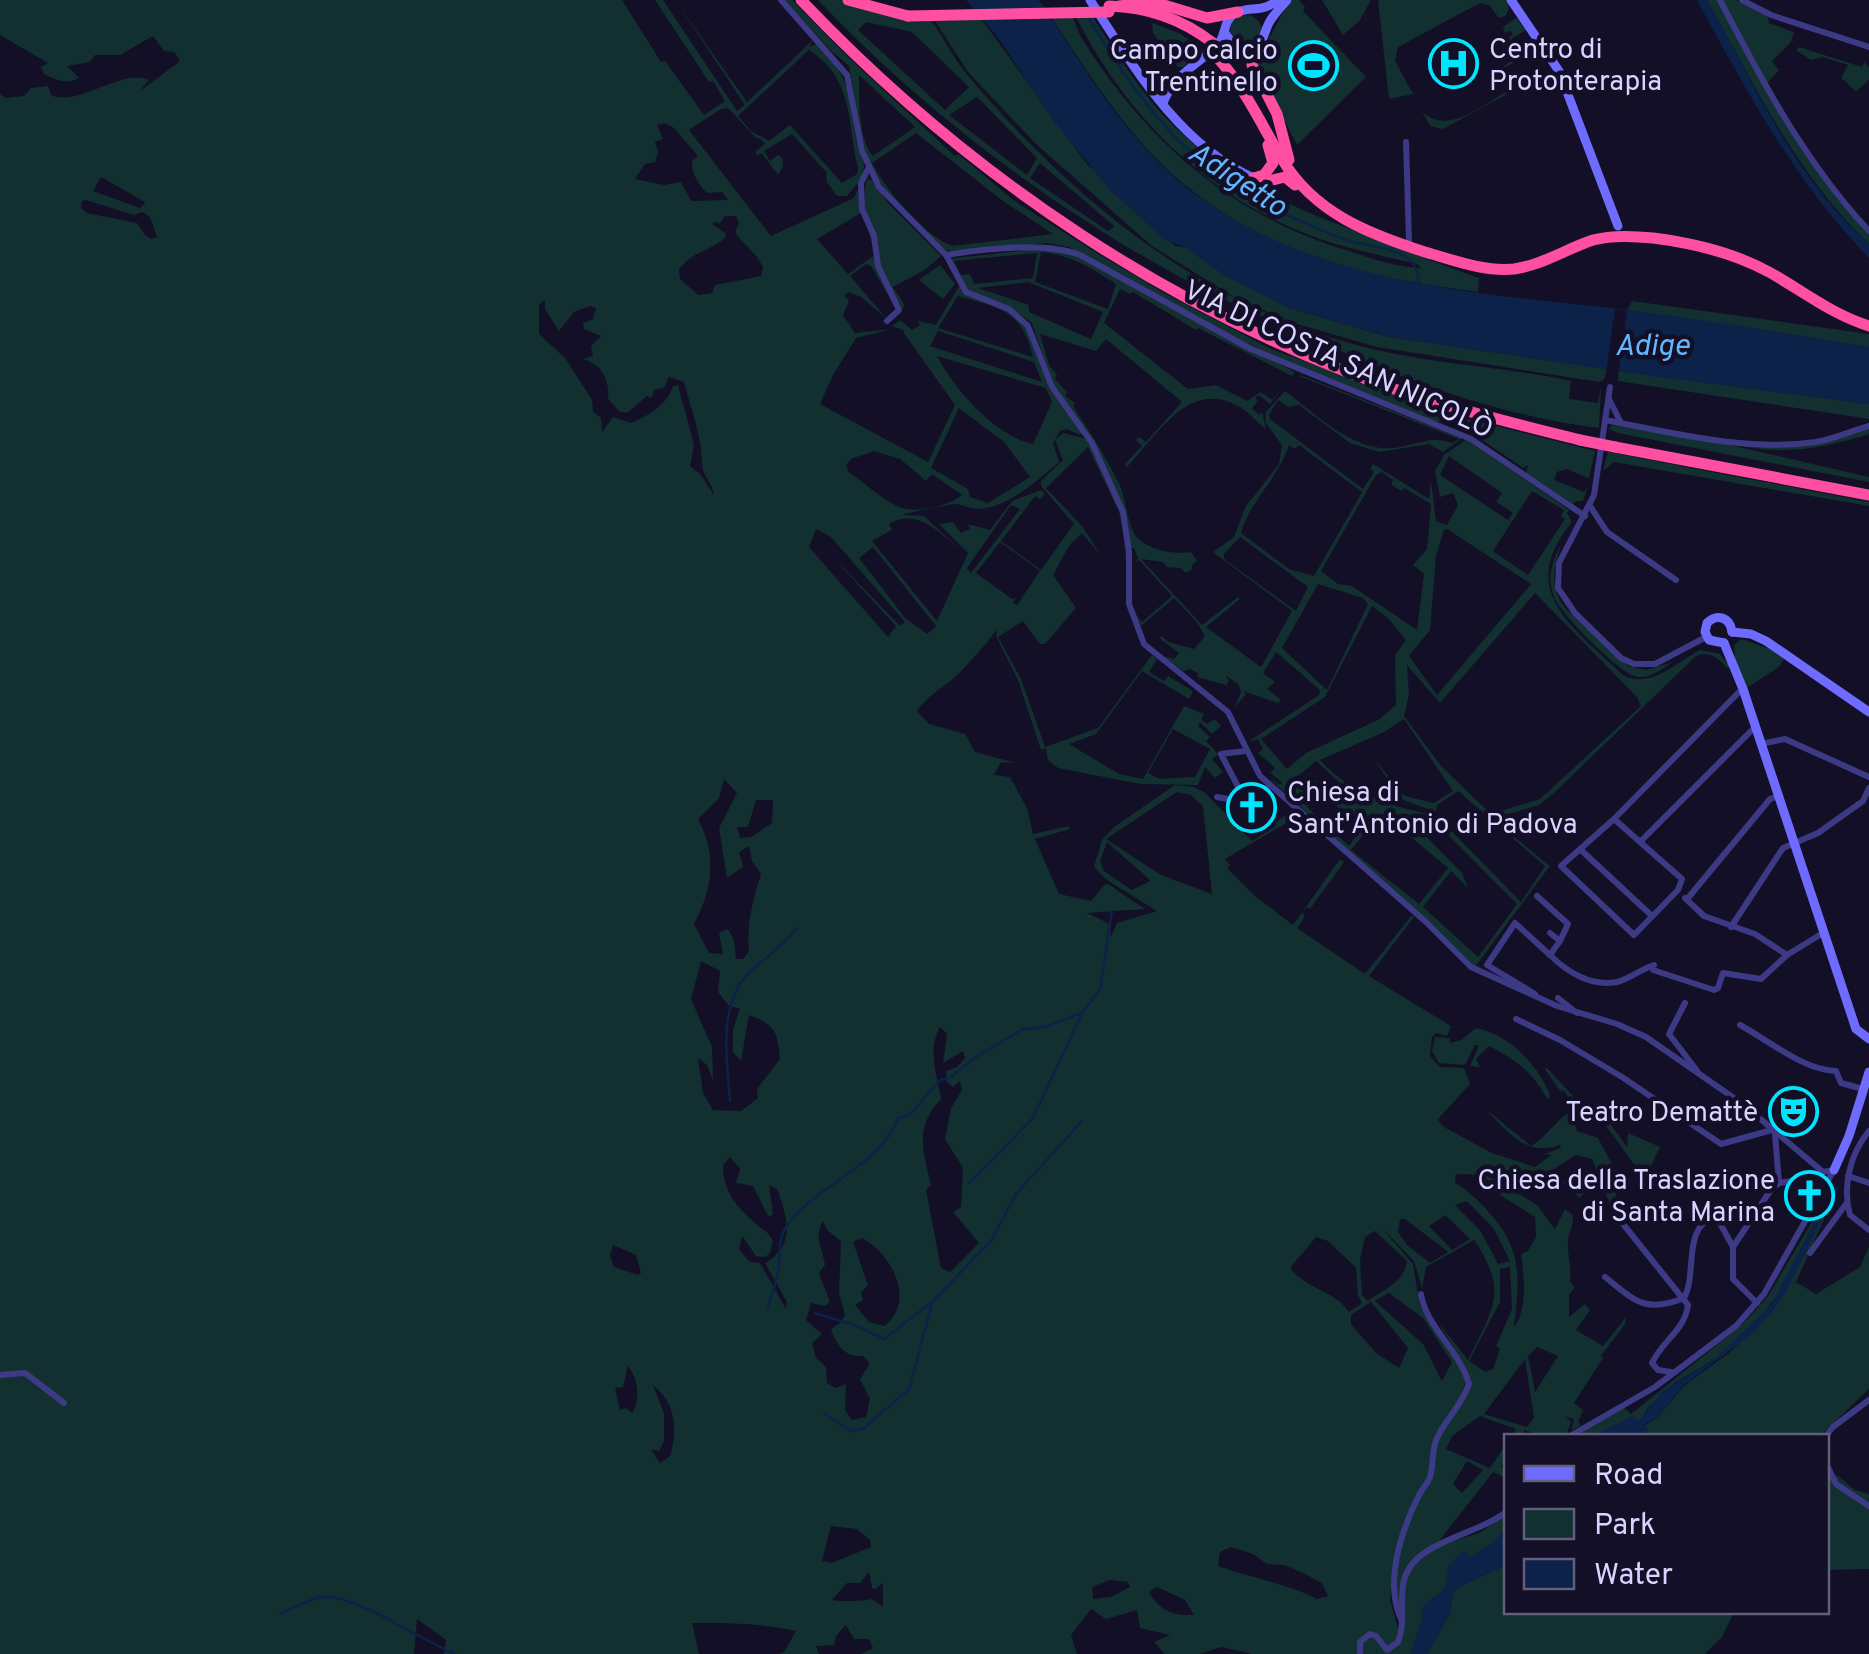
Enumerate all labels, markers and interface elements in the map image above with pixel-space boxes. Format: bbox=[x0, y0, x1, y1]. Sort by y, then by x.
place label: Centro di Protonterapia bbox=[1489, 33, 1662, 101]
place label: Campo calcio Trentinello bbox=[1110, 34, 1278, 102]
hospital icon: Centro di Protonterapia bbox=[1428, 38, 1480, 90]
sports icon: Campo calcio Trentinello bbox=[1287, 39, 1339, 91]
water label: Adigetto bbox=[1180, 136, 1293, 227]
street label: VIA DI COSTA SAN NICOLÒ bbox=[1177, 271, 1499, 448]
water label: Adige bbox=[1615, 329, 1690, 366]
place label: Chiesa di Sant'Antonio di Padova bbox=[1287, 776, 1577, 844]
church icon: Chiesa di Sant'Antonio di Padova bbox=[1226, 781, 1278, 833]
theatre icon: Teatro Demattè bbox=[1767, 1085, 1819, 1137]
place label: Teatro Demattè bbox=[1565, 1096, 1758, 1132]
place label: Chiesa della Traslazione di Santa Marina bbox=[1477, 1164, 1775, 1232]
church icon: Chiesa della Traslazione di Santa Marina bbox=[1784, 1169, 1836, 1221]
legend bbox=[1504, 1434, 1829, 1614]
text: Road bbox=[1594, 1458, 1663, 1495]
text: Park bbox=[1594, 1508, 1656, 1545]
text: Water bbox=[1594, 1558, 1673, 1595]

